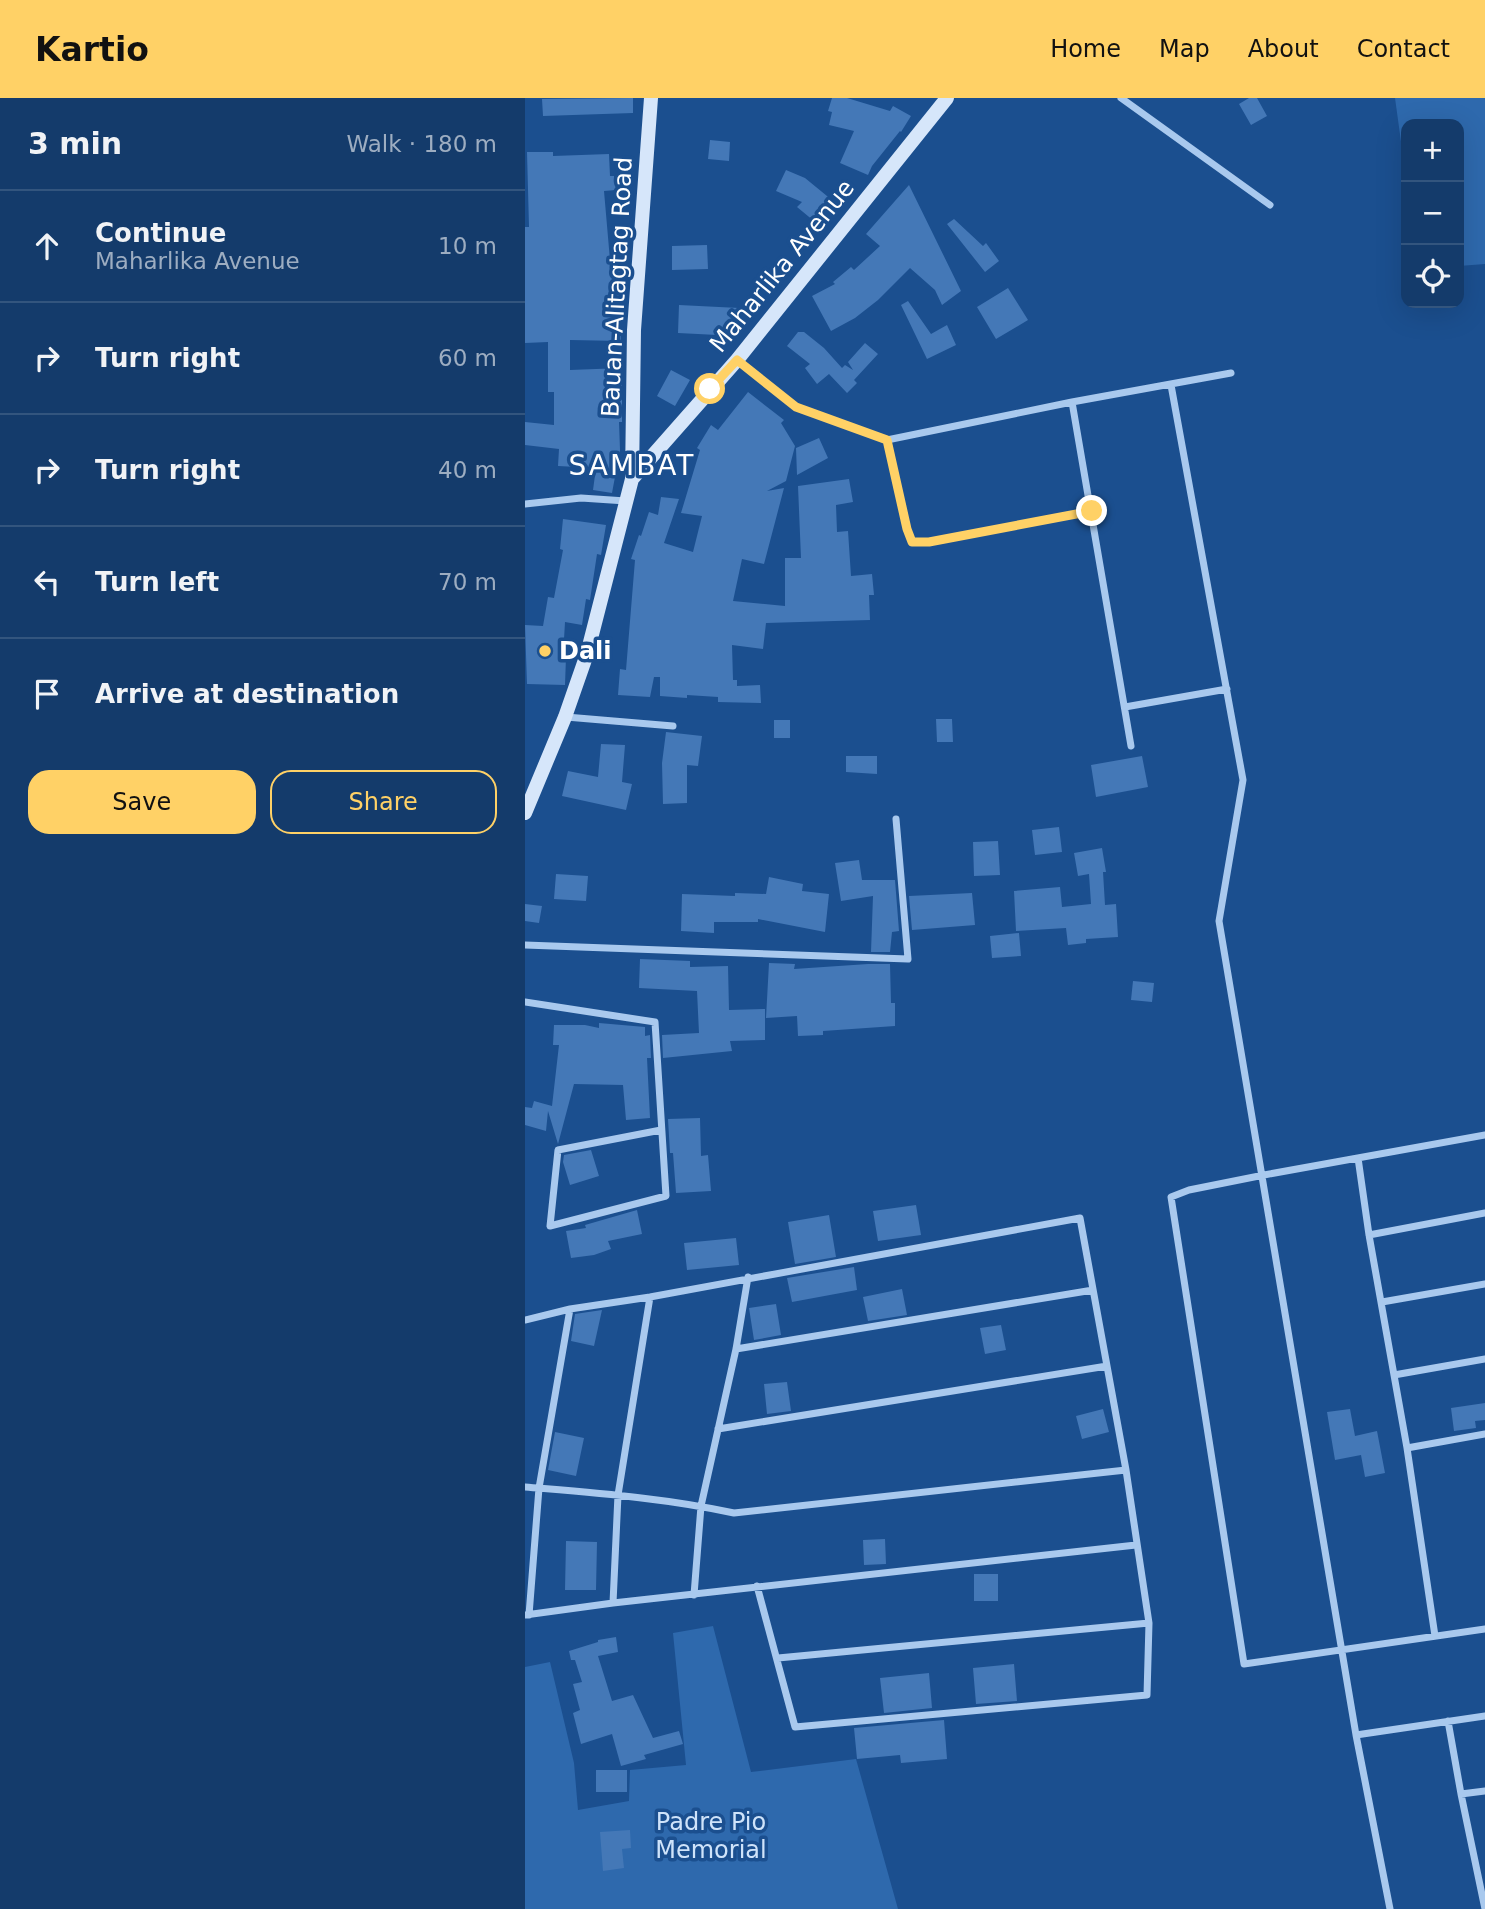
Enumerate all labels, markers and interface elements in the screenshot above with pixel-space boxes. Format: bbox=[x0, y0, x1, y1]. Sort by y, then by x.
text: Kartio bbox=[35, 30, 149, 69]
text: Home bbox=[1050, 35, 1121, 63]
text: Map bbox=[1159, 35, 1210, 63]
text: About bbox=[1248, 35, 1319, 63]
text: Contact bbox=[1357, 35, 1450, 63]
map controls bbox=[1401, 119, 1464, 308]
button: + bbox=[1401, 119, 1464, 182]
text: 3 min bbox=[28, 126, 122, 161]
text: Walk · 180 m bbox=[346, 131, 497, 157]
street label: Bauan-Alitagtag Road bbox=[596, 156, 638, 418]
street label: Maharlika Avenue bbox=[704, 174, 860, 358]
button: − bbox=[1401, 182, 1464, 245]
text: Continue bbox=[95, 218, 226, 248]
icon: ahead bbox=[28, 227, 66, 265]
text: 10 m bbox=[438, 233, 497, 259]
button: locate bbox=[1401, 245, 1464, 308]
text: Maharlika Avenue bbox=[95, 248, 300, 274]
icon: right bbox=[28, 339, 66, 377]
text: Turn right bbox=[95, 343, 240, 373]
text: 60 m bbox=[438, 345, 497, 371]
route start bbox=[694, 373, 725, 404]
district label: SAMBAT bbox=[569, 449, 695, 482]
icon: right bbox=[28, 451, 66, 489]
text: Turn right bbox=[95, 455, 240, 485]
text: 40 m bbox=[438, 457, 497, 483]
route end bbox=[1076, 495, 1107, 526]
icon: left bbox=[28, 563, 66, 601]
text: Turn left bbox=[95, 567, 219, 597]
text: 70 m bbox=[438, 569, 497, 595]
place label: Dali bbox=[559, 637, 612, 665]
marker: Dali bbox=[537, 643, 553, 659]
icon: arrive bbox=[28, 675, 66, 713]
text: Arrive at destination bbox=[95, 679, 399, 709]
button: Save bbox=[28, 770, 256, 834]
button: Share bbox=[270, 770, 497, 834]
park label: Padre Pio Memorial bbox=[655, 1808, 767, 1864]

